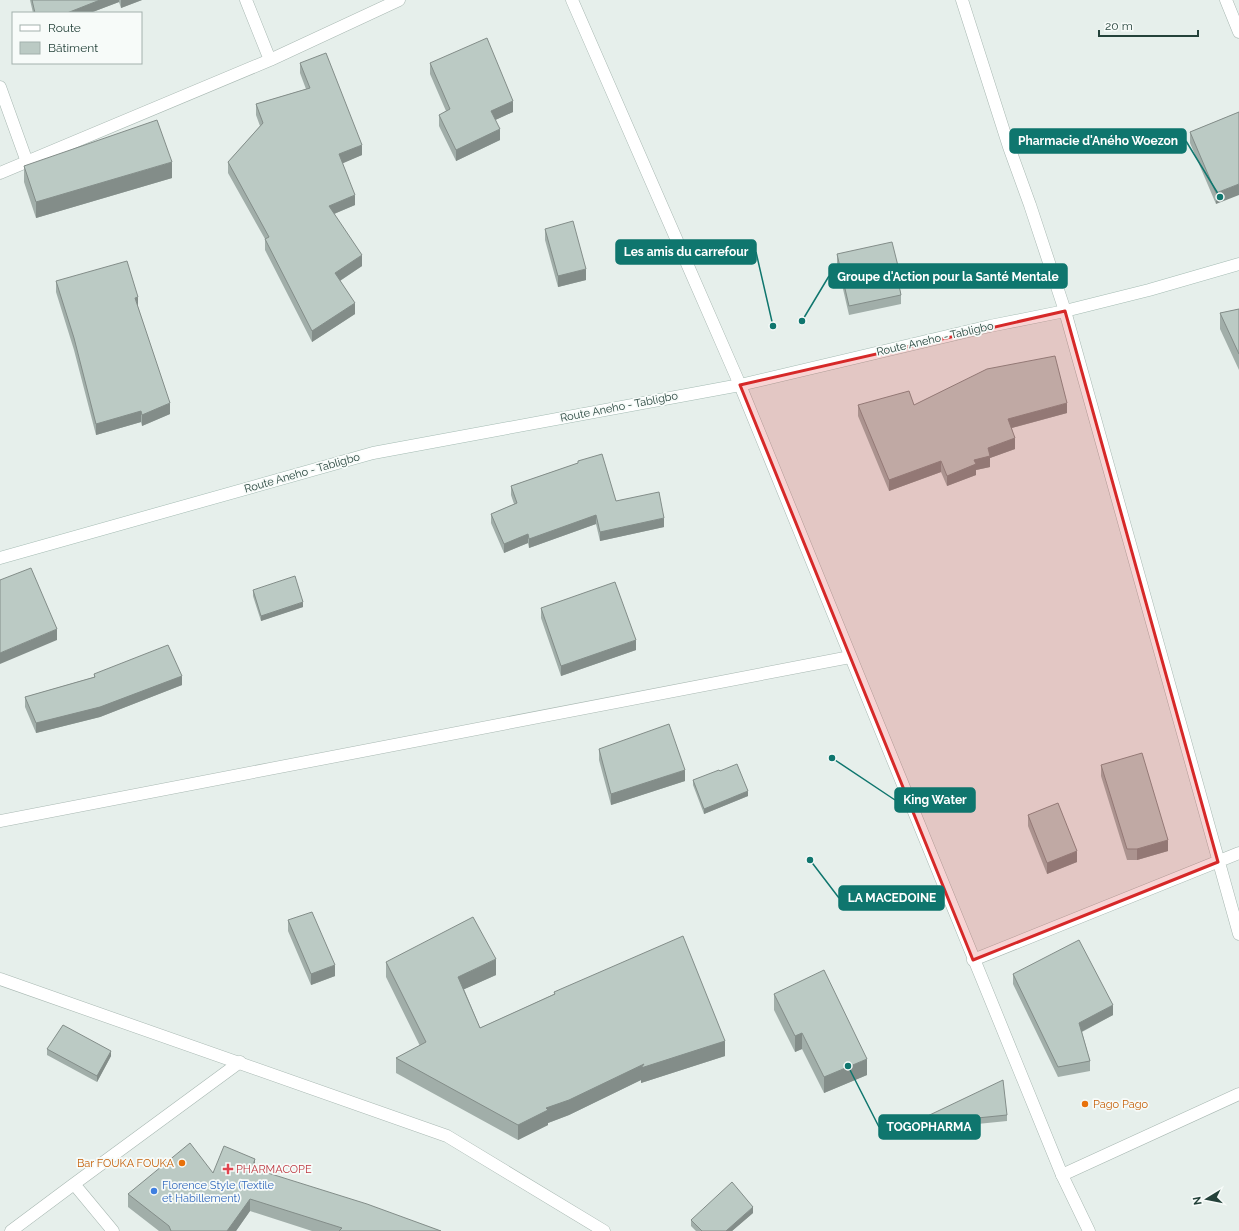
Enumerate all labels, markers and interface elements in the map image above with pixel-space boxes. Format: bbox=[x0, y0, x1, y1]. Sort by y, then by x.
legend bbox=[12, 12, 142, 64]
scale bar bbox=[1099, 12, 1198, 38]
text: 20 m bbox=[1105, 19, 1133, 33]
text: Route bbox=[48, 21, 81, 35]
text: Bâtiment bbox=[48, 41, 98, 55]
callout: Pharmacie d'Aného Woezon bbox=[1010, 129, 1186, 153]
text: Pharmacie d'Aného Woezon bbox=[1018, 134, 1178, 148]
callout: Les amis du carrefour bbox=[616, 240, 756, 264]
text: Les amis du carrefour bbox=[624, 245, 749, 259]
callout: Groupe d'Action pour la Santé Mentale bbox=[829, 264, 1067, 288]
text: Groupe d'Action pour la Santé Mentale bbox=[837, 270, 1059, 284]
street label: Route Aneho - Tabligbo bbox=[875, 319, 995, 359]
street label: Route Aneho - Tabligbo bbox=[559, 389, 679, 425]
street label: Route Aneho - Tabligbo bbox=[243, 450, 362, 496]
callout: King Water bbox=[895, 788, 975, 812]
text: King Water bbox=[903, 793, 967, 807]
callout: LA MACEDOINE bbox=[839, 886, 944, 910]
text: LA MACEDOINE bbox=[848, 891, 936, 905]
place label: Pago Pago bbox=[1093, 1098, 1148, 1111]
marker: Pago Pago bbox=[1080, 1099, 1090, 1109]
callout: TOGOPHARMA bbox=[879, 1115, 980, 1139]
text: TOGOPHARMA bbox=[887, 1120, 972, 1134]
place label: Bar FOUKA FOUKA bbox=[77, 1157, 175, 1170]
marker: Bar FOUKA FOUKA bbox=[177, 1158, 187, 1168]
place label: PHARMACOPE bbox=[236, 1163, 312, 1176]
marker: PHARMACOPE bbox=[223, 1164, 233, 1174]
place label: Florence Style (Textile et Habillement) bbox=[162, 1179, 275, 1205]
north arrow bbox=[1187, 1179, 1227, 1219]
marker: Florence Style (Textile et Habillement) bbox=[149, 1186, 159, 1196]
text: N bbox=[1191, 1195, 1205, 1206]

